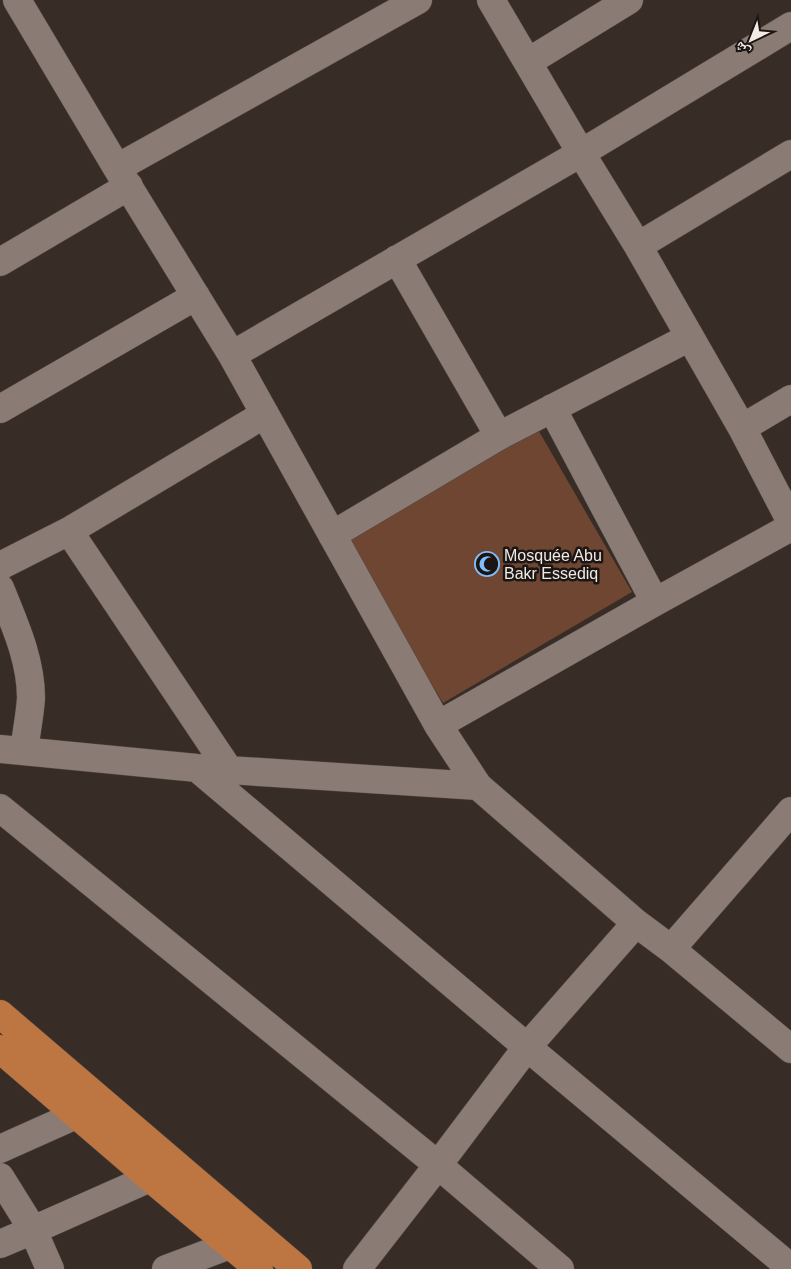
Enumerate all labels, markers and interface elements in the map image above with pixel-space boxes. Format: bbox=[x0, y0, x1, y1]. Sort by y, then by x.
north arrow bbox=[726, 15, 776, 65]
text: ش bbox=[731, 38, 754, 60]
place label: Mosquée Abu Bakr Essediq bbox=[504, 547, 602, 582]
mosque icon: Mosquée Abu Bakr Essediq bbox=[474, 551, 500, 577]

